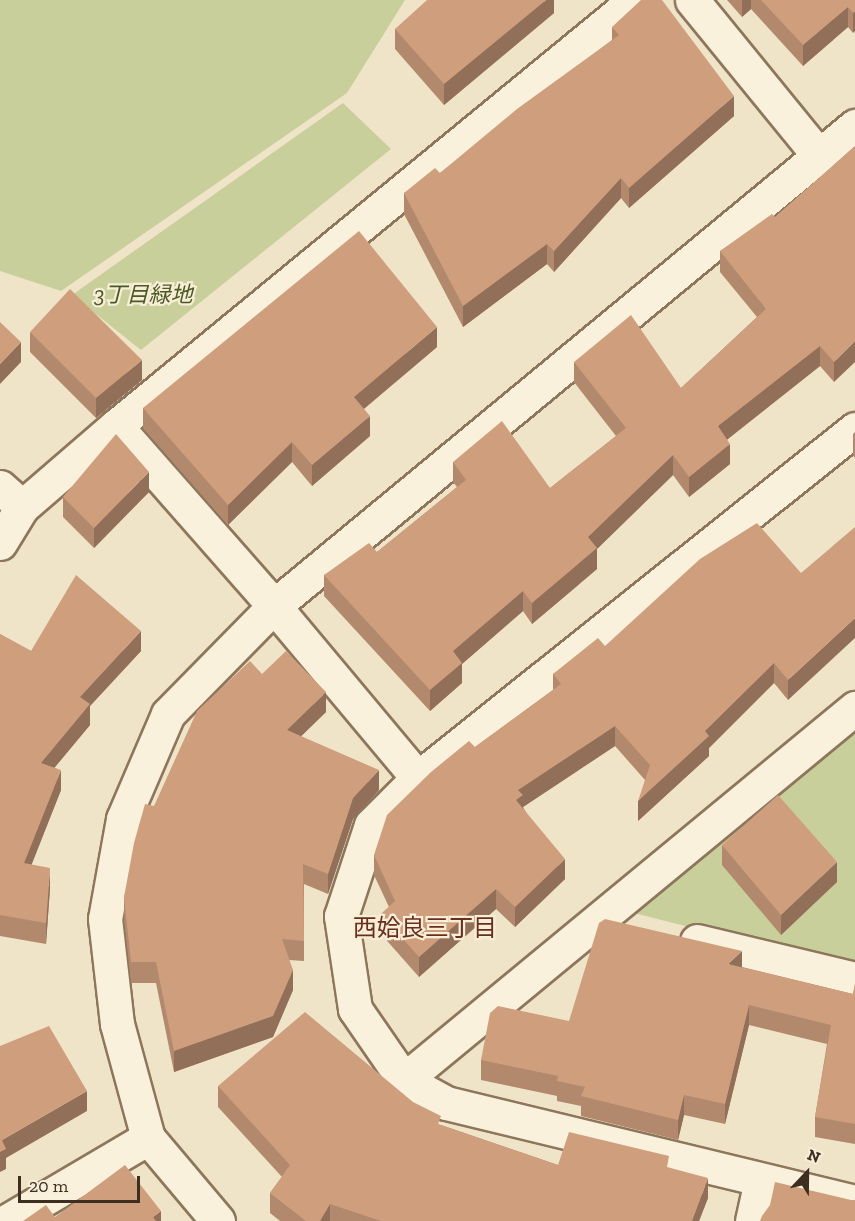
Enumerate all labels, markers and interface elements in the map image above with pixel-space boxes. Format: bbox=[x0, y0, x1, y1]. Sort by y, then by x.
park label: 3丁目緑地 bbox=[93, 282, 193, 308]
district label: 西姶良三丁目 bbox=[353, 914, 497, 942]
north arrow bbox=[777, 1143, 837, 1203]
text: N bbox=[805, 1145, 823, 1167]
scale bar bbox=[21, 1164, 142, 1202]
text: 20 m bbox=[29, 1175, 68, 1197]

